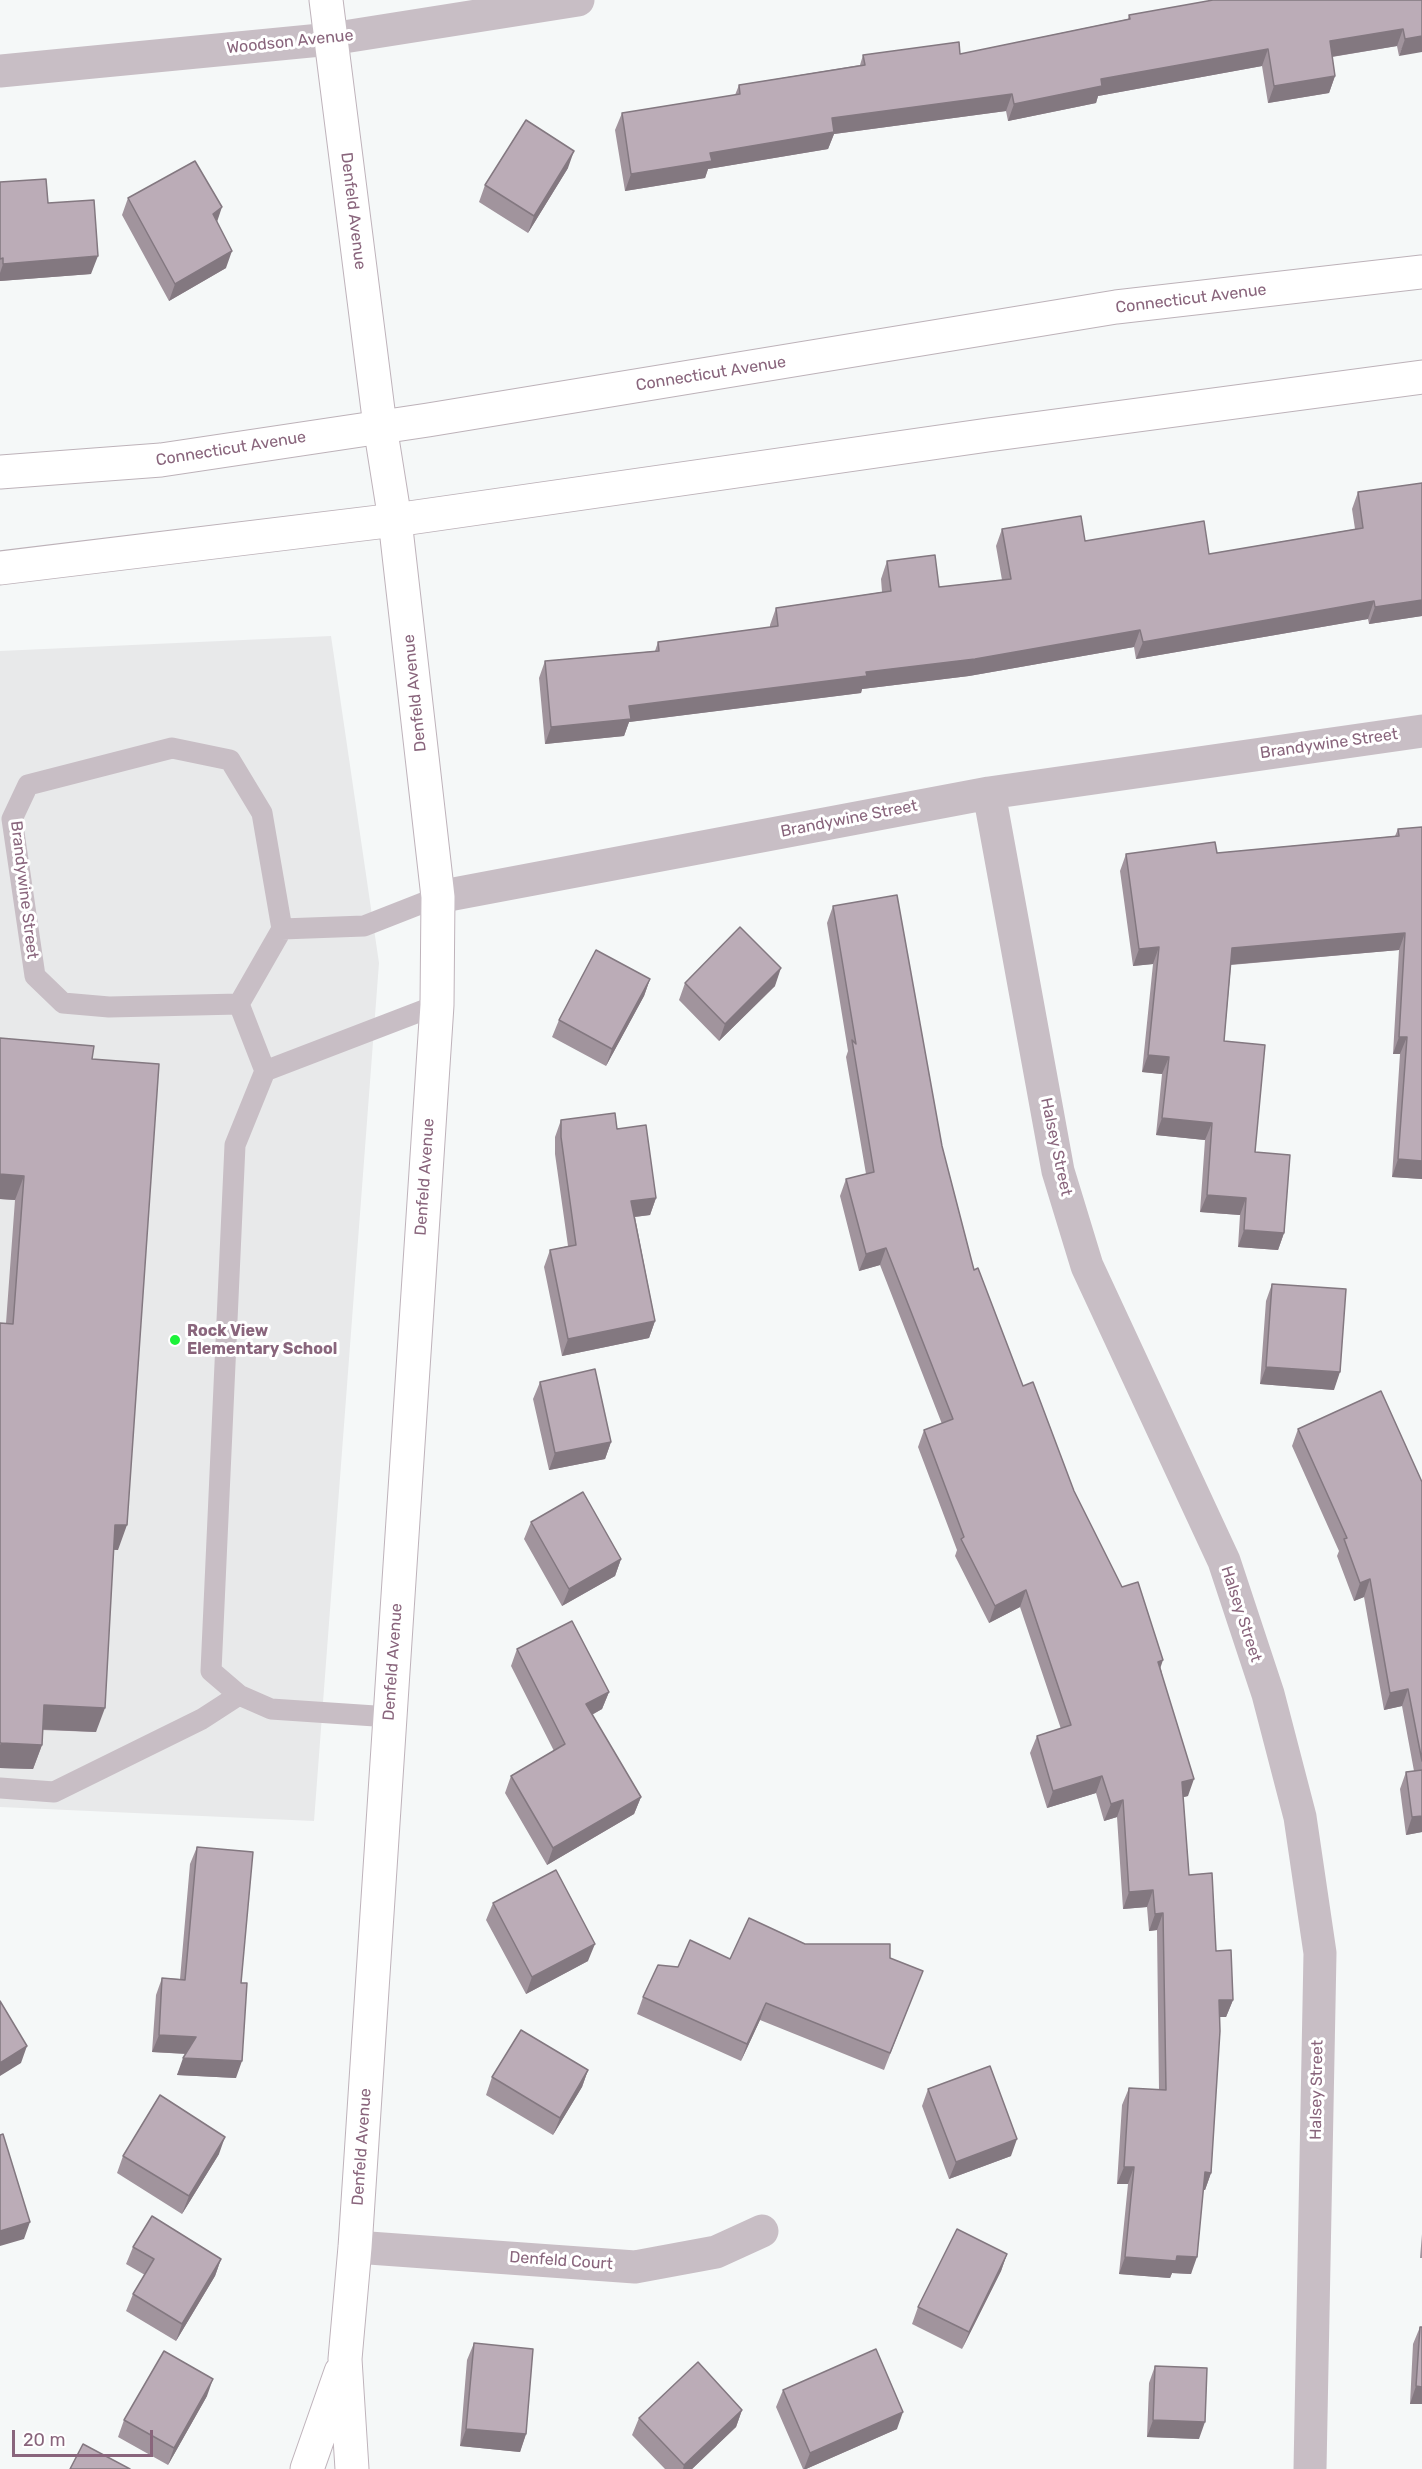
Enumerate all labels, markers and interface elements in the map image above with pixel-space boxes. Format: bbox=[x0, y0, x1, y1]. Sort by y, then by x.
street label: Woodson Avenue bbox=[226, 26, 354, 58]
street label: Denfeld Avenue bbox=[336, 151, 370, 271]
street label: Connecticut Avenue bbox=[1114, 280, 1268, 318]
street label: Connecticut Avenue bbox=[635, 353, 787, 395]
street label: Connecticut Avenue bbox=[155, 428, 307, 470]
street label: Denfeld Avenue bbox=[399, 633, 431, 753]
street label: Brandywine Street bbox=[1259, 725, 1399, 763]
street label: Brandywine Street bbox=[779, 796, 919, 842]
street label: Brandywine Street bbox=[6, 820, 42, 960]
street label: Halsey Street bbox=[1036, 1096, 1076, 1198]
street label: Denfeld Avenue bbox=[411, 1118, 439, 1236]
place label: Rock View Elementary School bbox=[187, 1321, 337, 1359]
marker: Rock View Elementary School bbox=[168, 1333, 182, 1347]
street label: Halsey Street bbox=[1216, 1563, 1266, 1665]
street label: Denfeld Avenue bbox=[379, 1603, 407, 1721]
street label: Halsey Street bbox=[1307, 2040, 1327, 2140]
street label: Denfeld Avenue bbox=[348, 2088, 376, 2206]
street label: Denfeld Court bbox=[509, 2248, 613, 2274]
scale bar bbox=[15, 2418, 156, 2456]
text: 20 m bbox=[23, 2429, 65, 2451]

